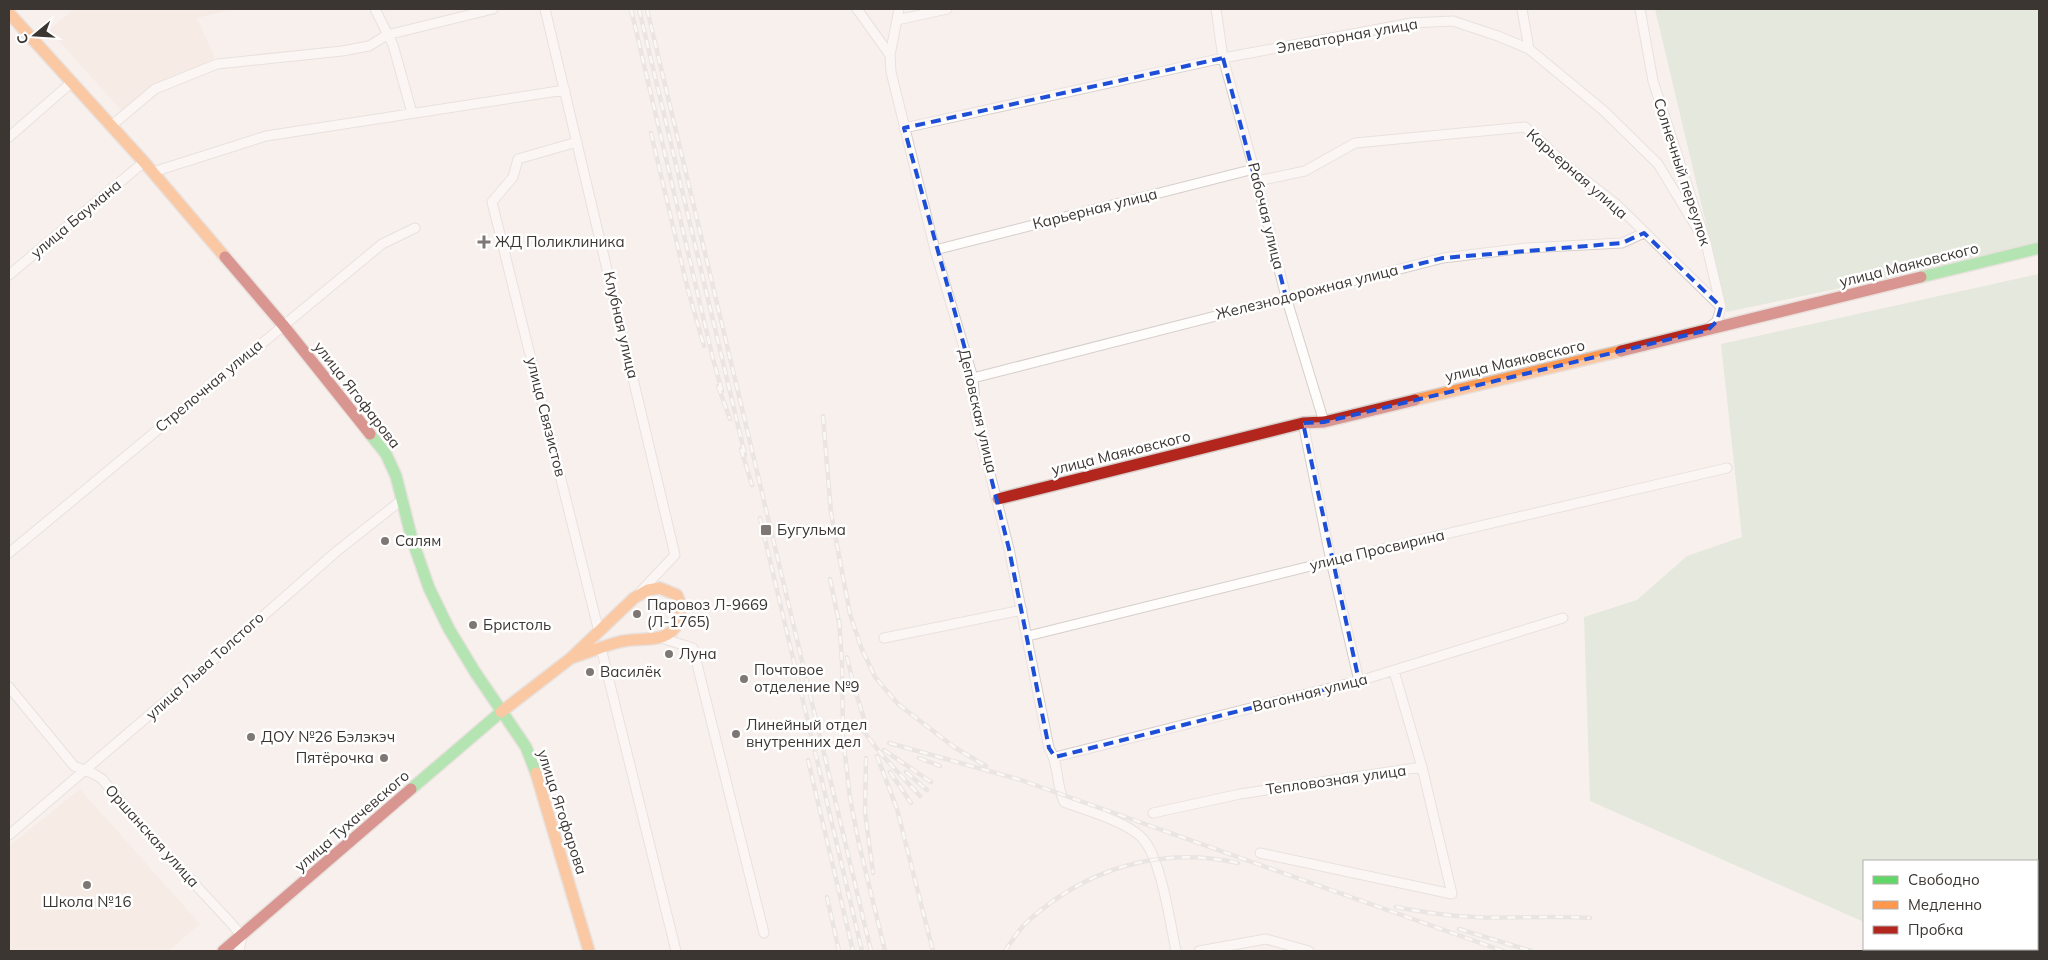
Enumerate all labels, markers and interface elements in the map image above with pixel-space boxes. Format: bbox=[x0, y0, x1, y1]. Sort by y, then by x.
north arrow bbox=[10, 10, 60, 60]
street label: Элеваторная улица bbox=[1275, 14, 1419, 57]
text: С bbox=[13, 32, 33, 46]
street label: Солнечный переулок bbox=[1650, 96, 1716, 249]
street label: Карьерная улица bbox=[1523, 125, 1632, 223]
street label: Рабочая улица bbox=[1244, 160, 1289, 271]
street label: улица Баумана bbox=[27, 175, 125, 262]
street label: Карьерная улица bbox=[1031, 184, 1159, 233]
place label: ЖД Поликлиника bbox=[495, 232, 625, 251]
marker: ЖД Поликлиника bbox=[477, 235, 491, 249]
street label: улица Маяковского bbox=[1837, 238, 1980, 291]
street label: Железнодорожная улица bbox=[1214, 260, 1400, 323]
street label: Клубная улица bbox=[600, 269, 643, 380]
street label: Стрелочная улица bbox=[151, 335, 266, 436]
street label: улица Маяковского bbox=[1443, 335, 1587, 386]
street label: улица Ягофарова bbox=[310, 338, 405, 452]
street label: Деповская улица bbox=[955, 347, 1002, 475]
street label: улица Связистов bbox=[522, 355, 571, 479]
street label: улица Маяковского bbox=[1049, 426, 1192, 479]
place label: Бугульма bbox=[777, 520, 846, 539]
marker: Бугульма bbox=[759, 523, 773, 537]
street label: улица Просвирина bbox=[1308, 525, 1446, 574]
place label: Салям bbox=[395, 531, 441, 550]
marker: Салям bbox=[379, 535, 391, 547]
place label: Паровоз Л-9669 (Л-1765) bbox=[647, 595, 768, 631]
street label: улица Льва Толстого bbox=[142, 608, 268, 724]
marker: Паровоз Л-9669 (Л-1765) bbox=[631, 608, 643, 620]
place label: Бристоль bbox=[483, 615, 551, 634]
marker: Бристоль bbox=[467, 619, 479, 631]
place label: Луна bbox=[679, 644, 717, 663]
marker: Луна bbox=[663, 648, 675, 660]
place label: Почтовое отделение №9 bbox=[754, 660, 859, 696]
place label: Василёк bbox=[600, 662, 662, 681]
marker: Василёк bbox=[584, 666, 596, 678]
street label: Вагонная улица bbox=[1250, 669, 1369, 716]
marker: Почтовое отделение №9 bbox=[738, 673, 750, 685]
place label: Линейный отдел внутренних дел bbox=[746, 715, 867, 751]
place label: ДОУ №26 Бэлэкэч bbox=[261, 727, 395, 746]
marker: Линейный отдел внутренних дел bbox=[730, 728, 742, 740]
marker: ДОУ №26 Бэлэкэч bbox=[245, 731, 257, 743]
street label: улица Ягофарова bbox=[533, 747, 592, 877]
place label: Пятёрочка bbox=[296, 748, 374, 767]
marker: Пятёрочка bbox=[378, 752, 390, 764]
street label: Тепловозная улица bbox=[1265, 760, 1407, 799]
street label: улица Тухачевского bbox=[290, 766, 413, 876]
street label: Оршанская улица bbox=[101, 780, 204, 891]
legend bbox=[1863, 860, 2038, 950]
text: Свободно bbox=[1908, 870, 1980, 889]
marker: Школа №16 bbox=[81, 879, 93, 891]
place label: Школа №16 bbox=[42, 892, 132, 911]
text: Медленно bbox=[1908, 895, 1982, 914]
text: Пробка bbox=[1908, 920, 1963, 939]

